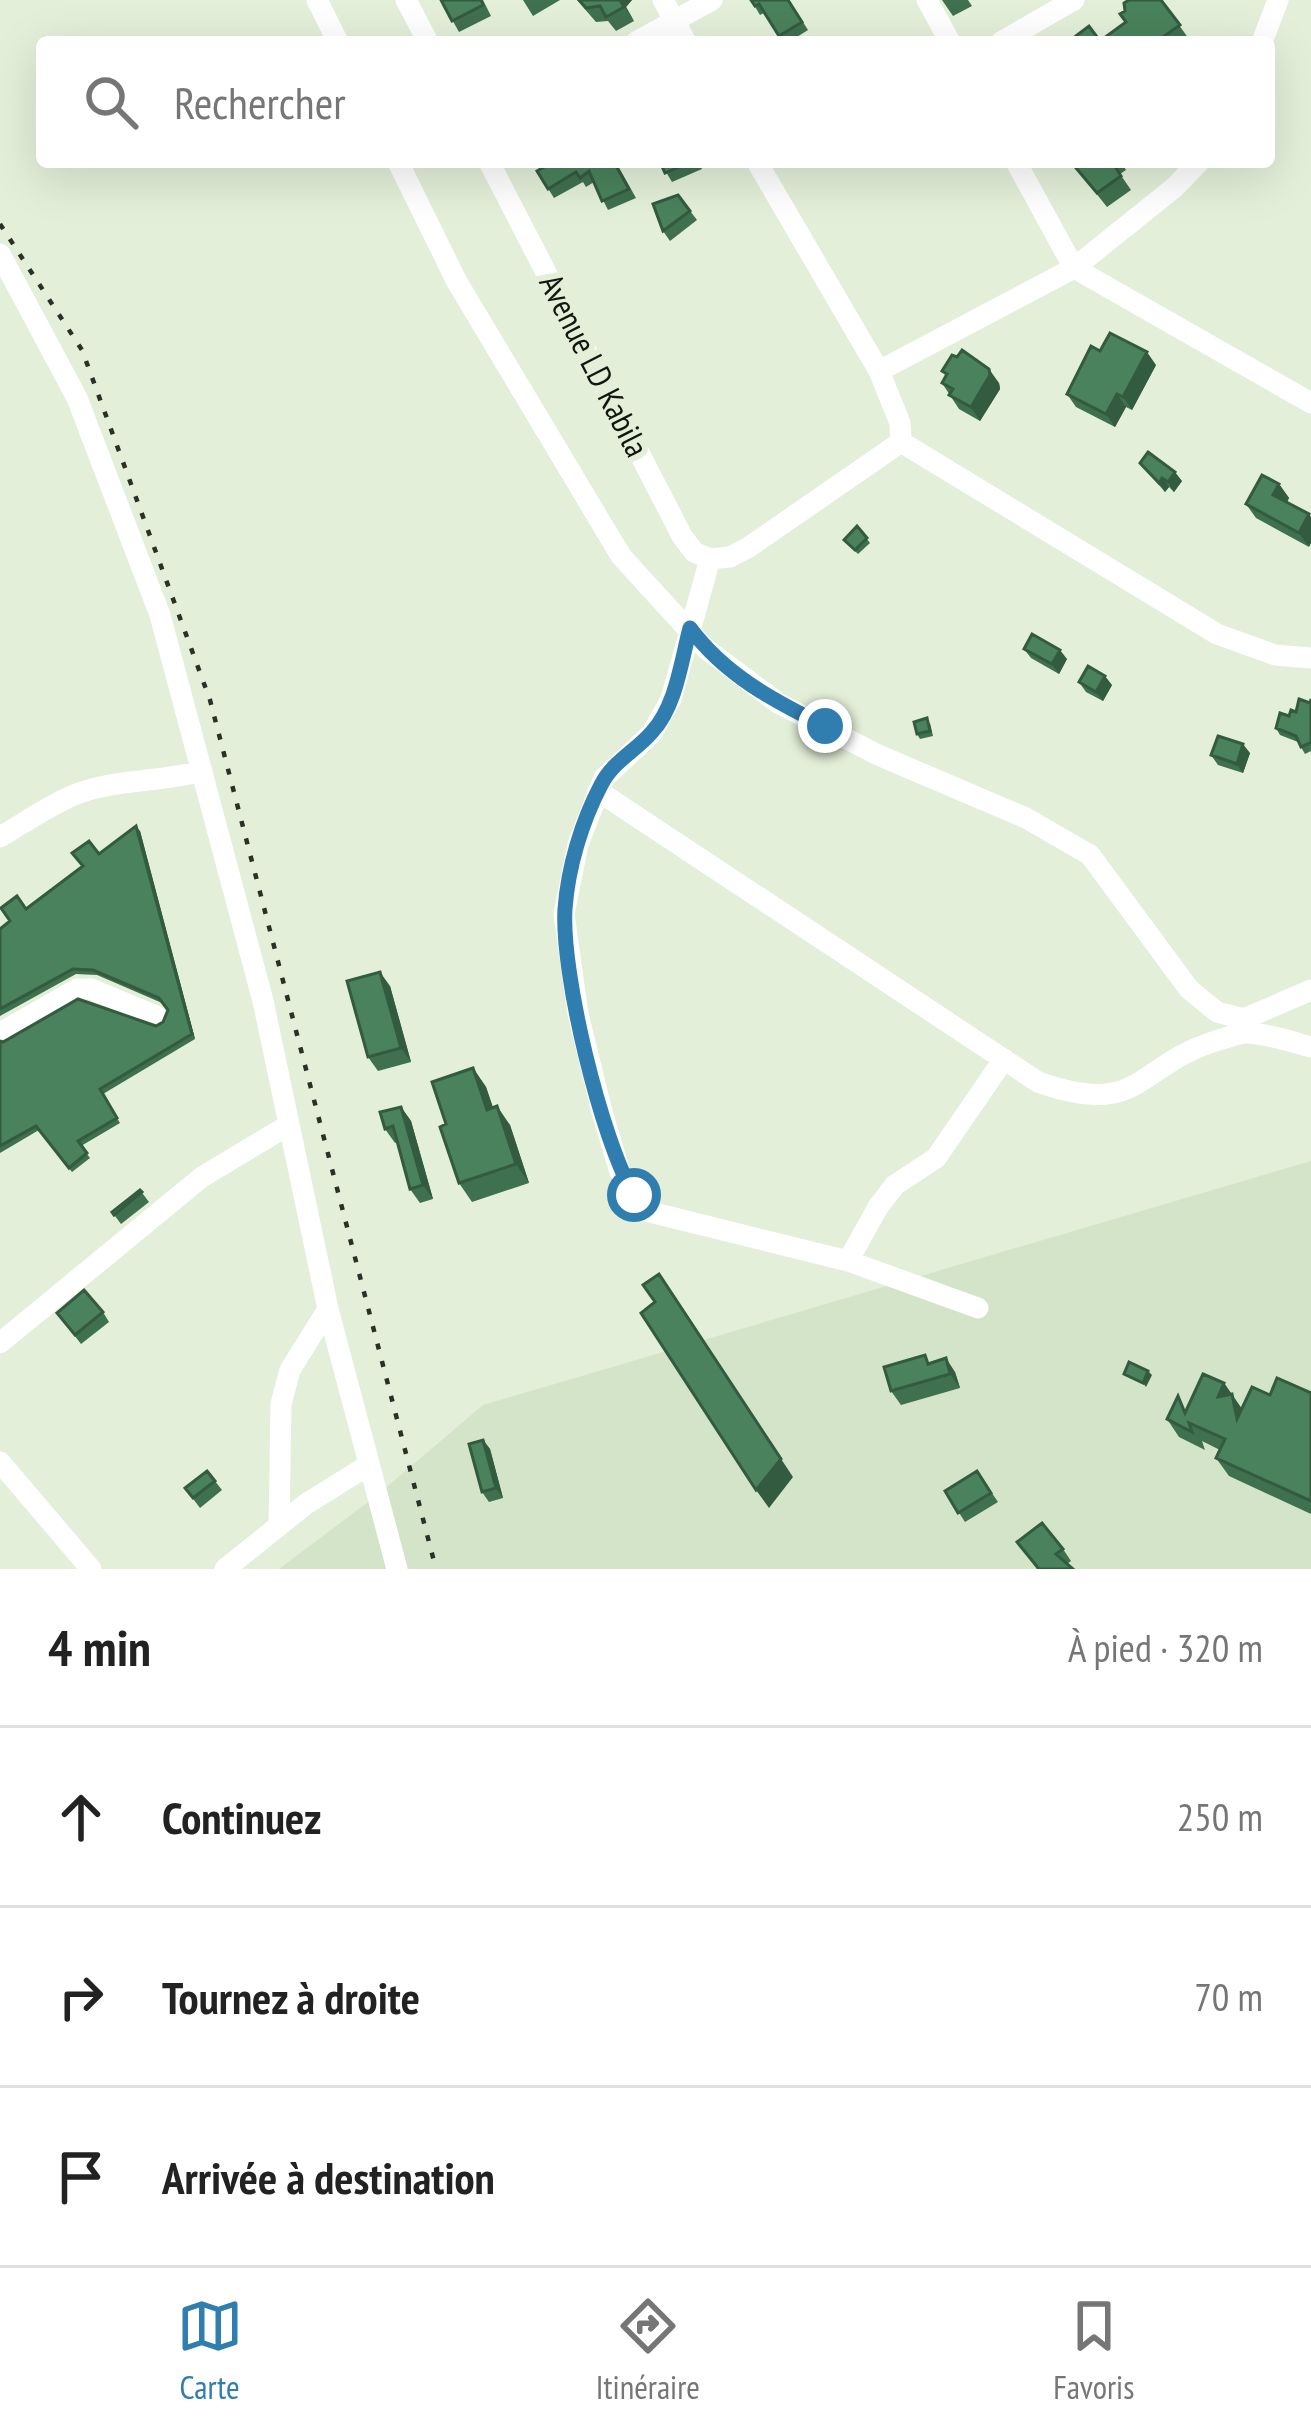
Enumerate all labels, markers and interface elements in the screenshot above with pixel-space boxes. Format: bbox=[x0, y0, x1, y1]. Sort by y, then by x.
search box bbox=[36, 36, 1275, 168]
icon: search bbox=[78, 69, 144, 135]
text: Rechercher bbox=[174, 73, 346, 131]
street label: Avenue LD Kabila bbox=[531, 266, 659, 464]
route end bbox=[798, 699, 852, 753]
route start bbox=[607, 1168, 661, 1222]
text: 4 min bbox=[48, 1614, 151, 1680]
text: À pied · 320 m bbox=[1068, 1622, 1263, 1673]
icon: ahead bbox=[48, 1784, 114, 1850]
text: Continuez bbox=[162, 1788, 321, 1846]
text: 250 m bbox=[1177, 1791, 1263, 1842]
icon: right bbox=[48, 1964, 114, 2030]
text: Tournez à droite bbox=[162, 1968, 420, 2026]
text: 70 m bbox=[1194, 1971, 1263, 2022]
icon: arrive bbox=[48, 2144, 114, 2210]
text: Arrivée à destination bbox=[162, 2148, 495, 2206]
tab: Carte bbox=[177, 2293, 243, 2408]
tab: Itinéraire bbox=[596, 2293, 700, 2408]
tab: Favoris bbox=[1053, 2293, 1134, 2408]

